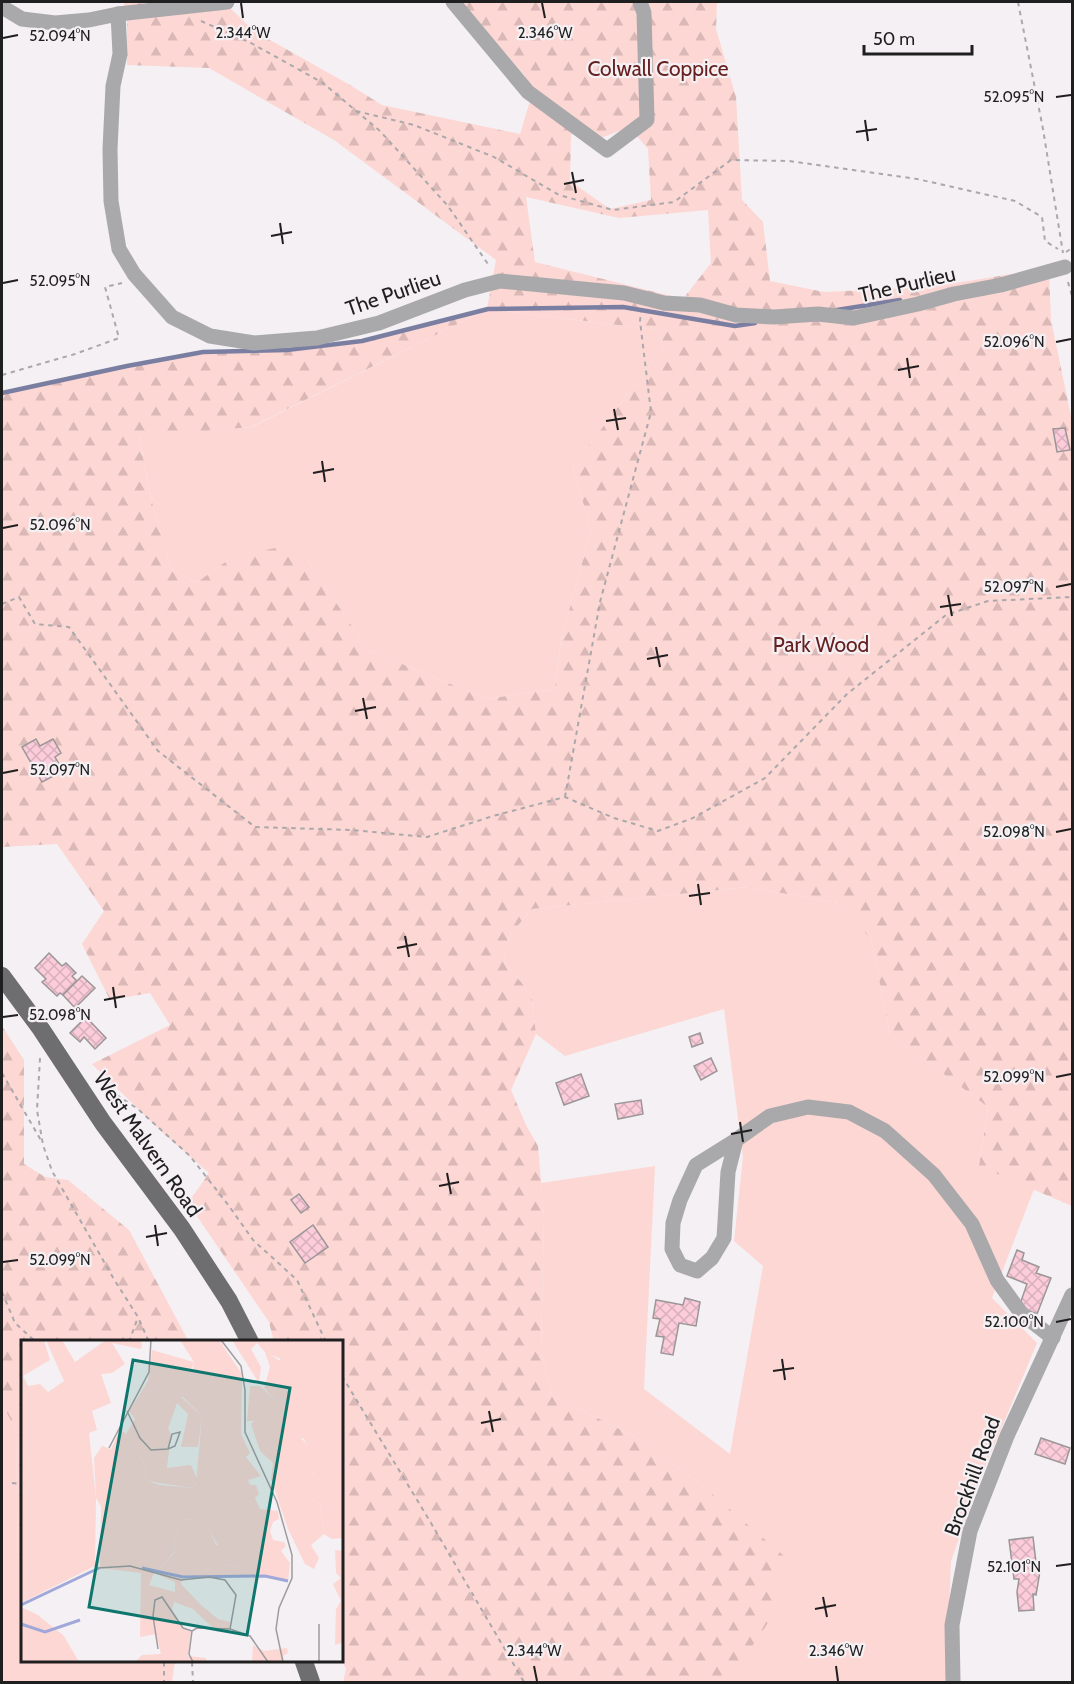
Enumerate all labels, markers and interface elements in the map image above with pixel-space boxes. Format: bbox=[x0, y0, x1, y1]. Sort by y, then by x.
scale bar bbox=[864, 18, 972, 56]
text: 2.344°W bbox=[216, 24, 271, 42]
text: 2.346°W bbox=[518, 24, 573, 42]
text: 52.094°N bbox=[29, 27, 91, 45]
text: 50 m bbox=[873, 28, 915, 50]
park label: Colwall Coppice bbox=[587, 56, 729, 81]
text: 52.095°N bbox=[984, 88, 1044, 106]
street label: The Purlieu bbox=[856, 261, 958, 307]
street label: The Purlieu bbox=[342, 265, 444, 321]
text: 52.095°N bbox=[30, 272, 90, 290]
text: 52.096°N bbox=[983, 333, 1045, 351]
text: 52.096°N bbox=[29, 516, 91, 534]
text: 52.097°N bbox=[984, 578, 1044, 596]
park label: Park Wood bbox=[773, 632, 869, 657]
text: 52.097°N bbox=[30, 761, 90, 779]
text: 52.098°N bbox=[983, 823, 1045, 841]
text: 52.098°N bbox=[29, 1006, 91, 1024]
street label: West Malvern Road bbox=[89, 1067, 207, 1221]
text: 52.099°N bbox=[983, 1068, 1045, 1086]
text: 52.099°N bbox=[29, 1251, 91, 1269]
text: 52.100°N bbox=[984, 1313, 1044, 1331]
inset map bbox=[21, 1340, 344, 1663]
street label: Brockhill Road bbox=[939, 1413, 1005, 1539]
text: 52.101°N bbox=[987, 1558, 1041, 1576]
text: 2.344°W bbox=[507, 1642, 562, 1660]
text: 2.346°W bbox=[809, 1642, 864, 1660]

